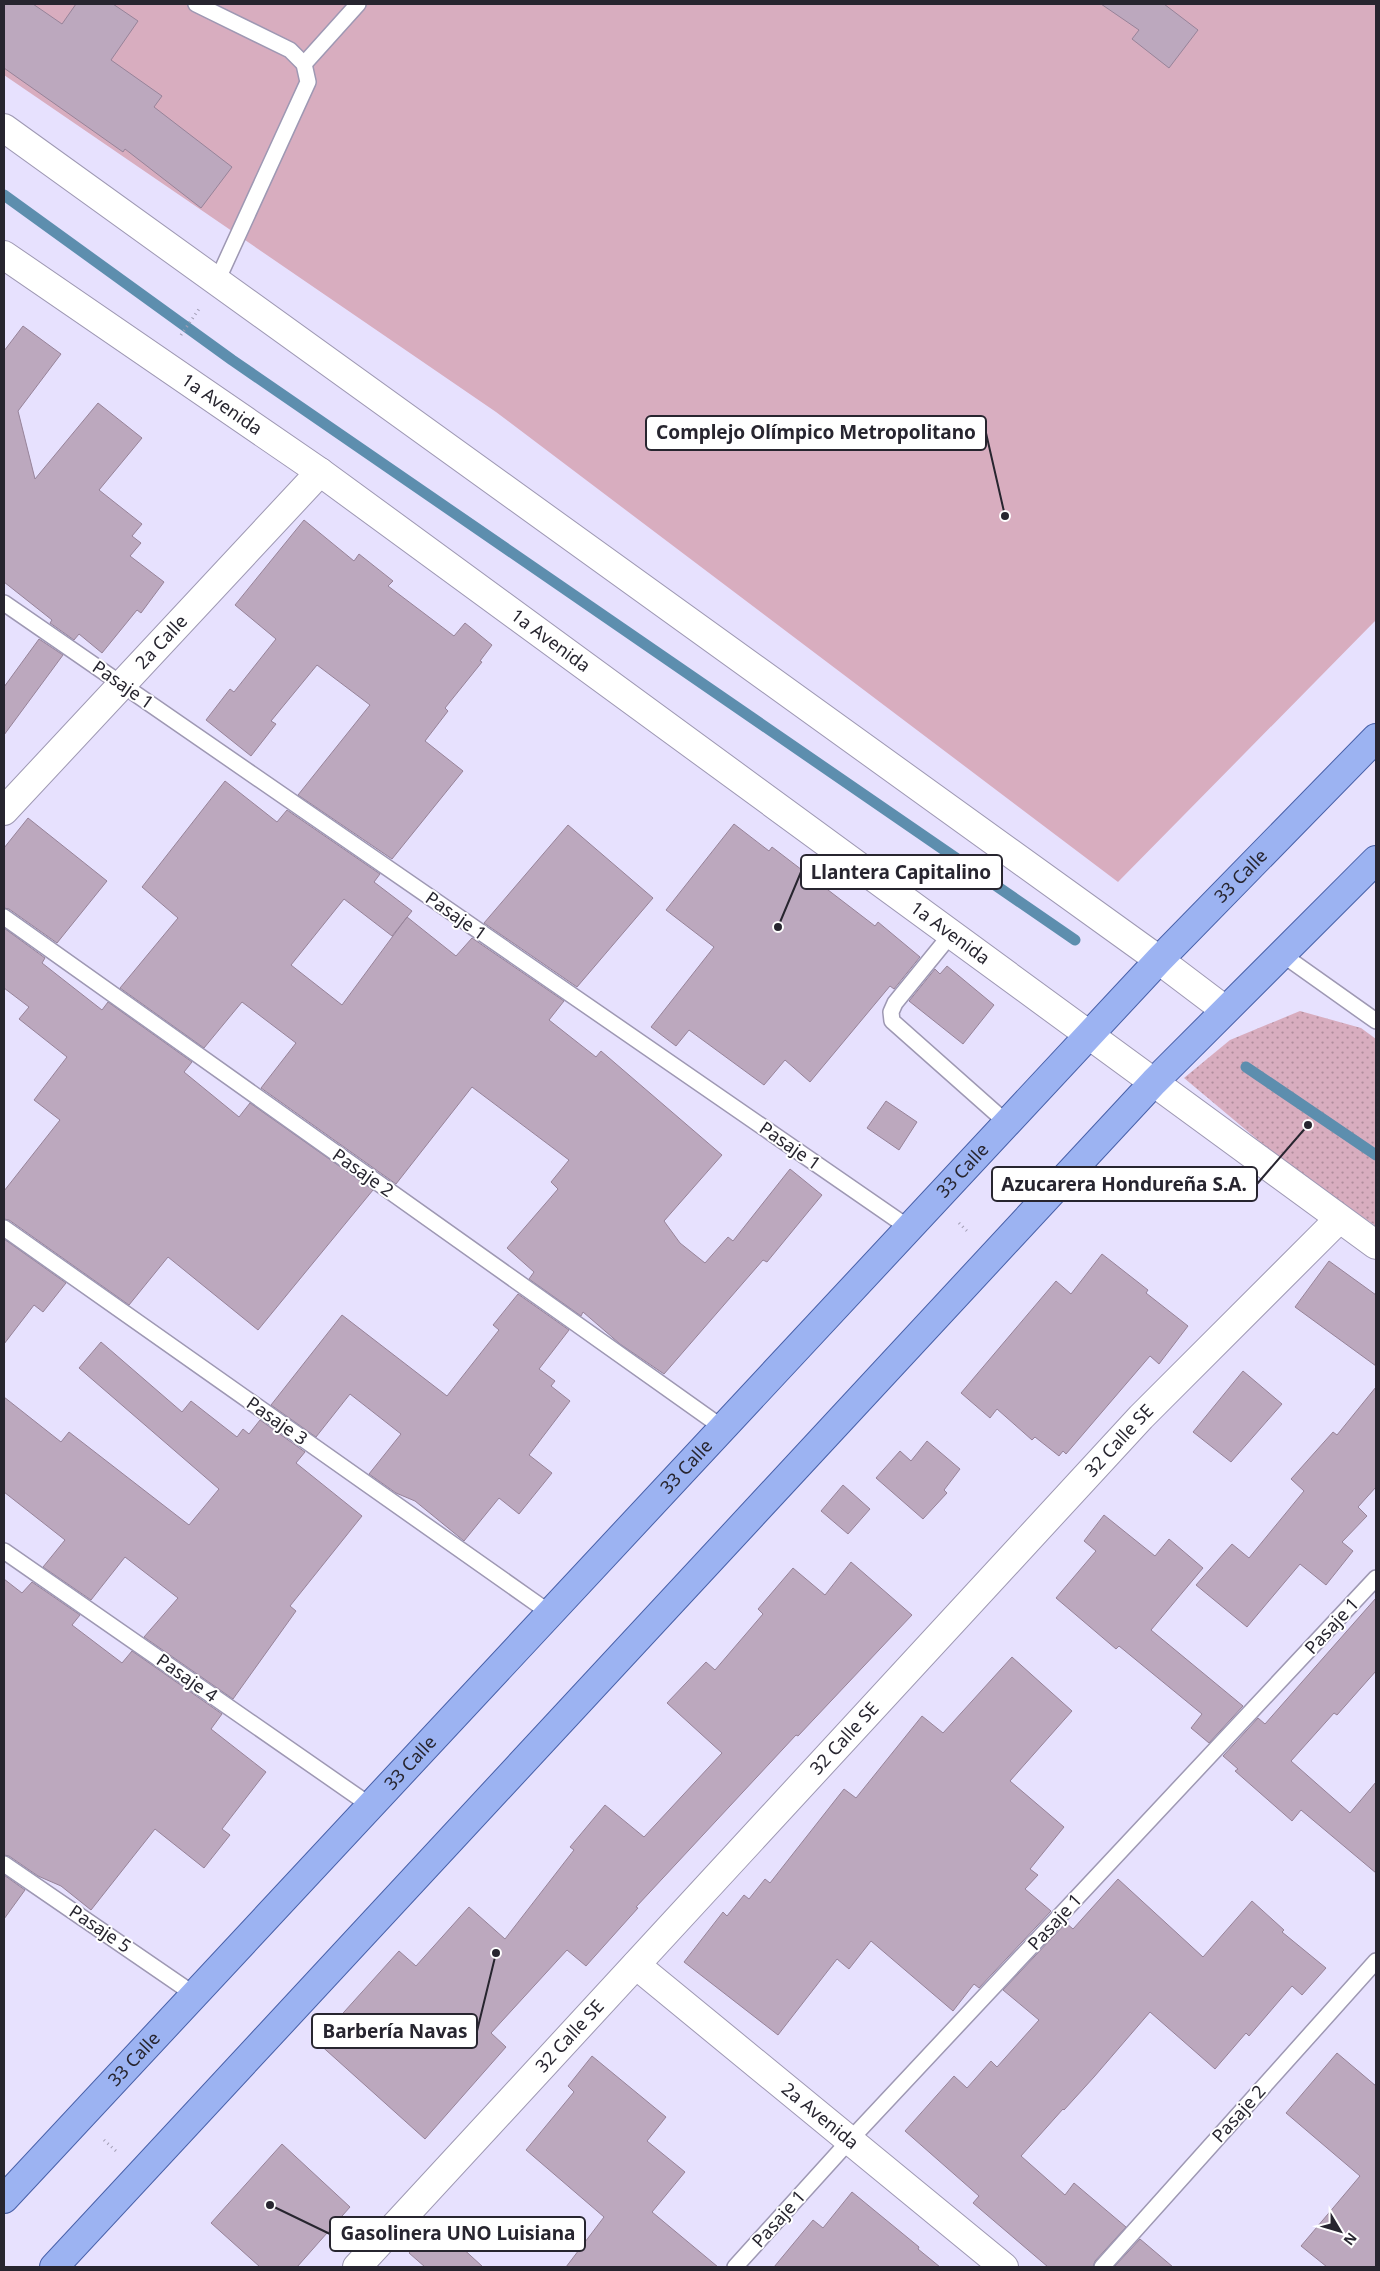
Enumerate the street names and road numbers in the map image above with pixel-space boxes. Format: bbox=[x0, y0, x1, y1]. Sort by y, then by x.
street label: 1a Avenida bbox=[177, 367, 267, 440]
street label: 1a Avenida bbox=[507, 603, 596, 677]
street label: 2a Calle bbox=[129, 609, 192, 674]
street label: Pasaje 1 bbox=[88, 654, 159, 714]
street label: 33 Calle bbox=[1208, 843, 1272, 908]
street label: Pasaje 1 bbox=[421, 885, 492, 945]
street label: 1a Avenida bbox=[906, 895, 995, 969]
street label: Pasaje 1 bbox=[755, 1115, 826, 1175]
street label: 33 Calle bbox=[931, 1137, 993, 1202]
street label: Pasaje 2 bbox=[328, 1142, 399, 1202]
street label: Pasaje 3 bbox=[242, 1390, 313, 1450]
street label: 32 Calle SE bbox=[1079, 1399, 1158, 1482]
street label: 33 Calle bbox=[654, 1434, 717, 1499]
street label: Pasaje 1 bbox=[1299, 1592, 1364, 1659]
street label: Pasaje 4 bbox=[152, 1647, 223, 1707]
street label: 32 Calle SE bbox=[804, 1696, 883, 1779]
street label: 33 Calle bbox=[378, 1730, 441, 1795]
street label: Pasaje 1 bbox=[1022, 1888, 1087, 1955]
street label: Pasaje 5 bbox=[65, 1899, 136, 1958]
street label: 32 Calle SE bbox=[530, 1994, 609, 2077]
street label: 33 Calle bbox=[102, 2026, 165, 2091]
street label: 2a Avenida bbox=[777, 2076, 864, 2154]
street label: Pasaje 2 bbox=[1206, 2079, 1270, 2147]
street label: Pasaje 1 bbox=[746, 2184, 810, 2252]

